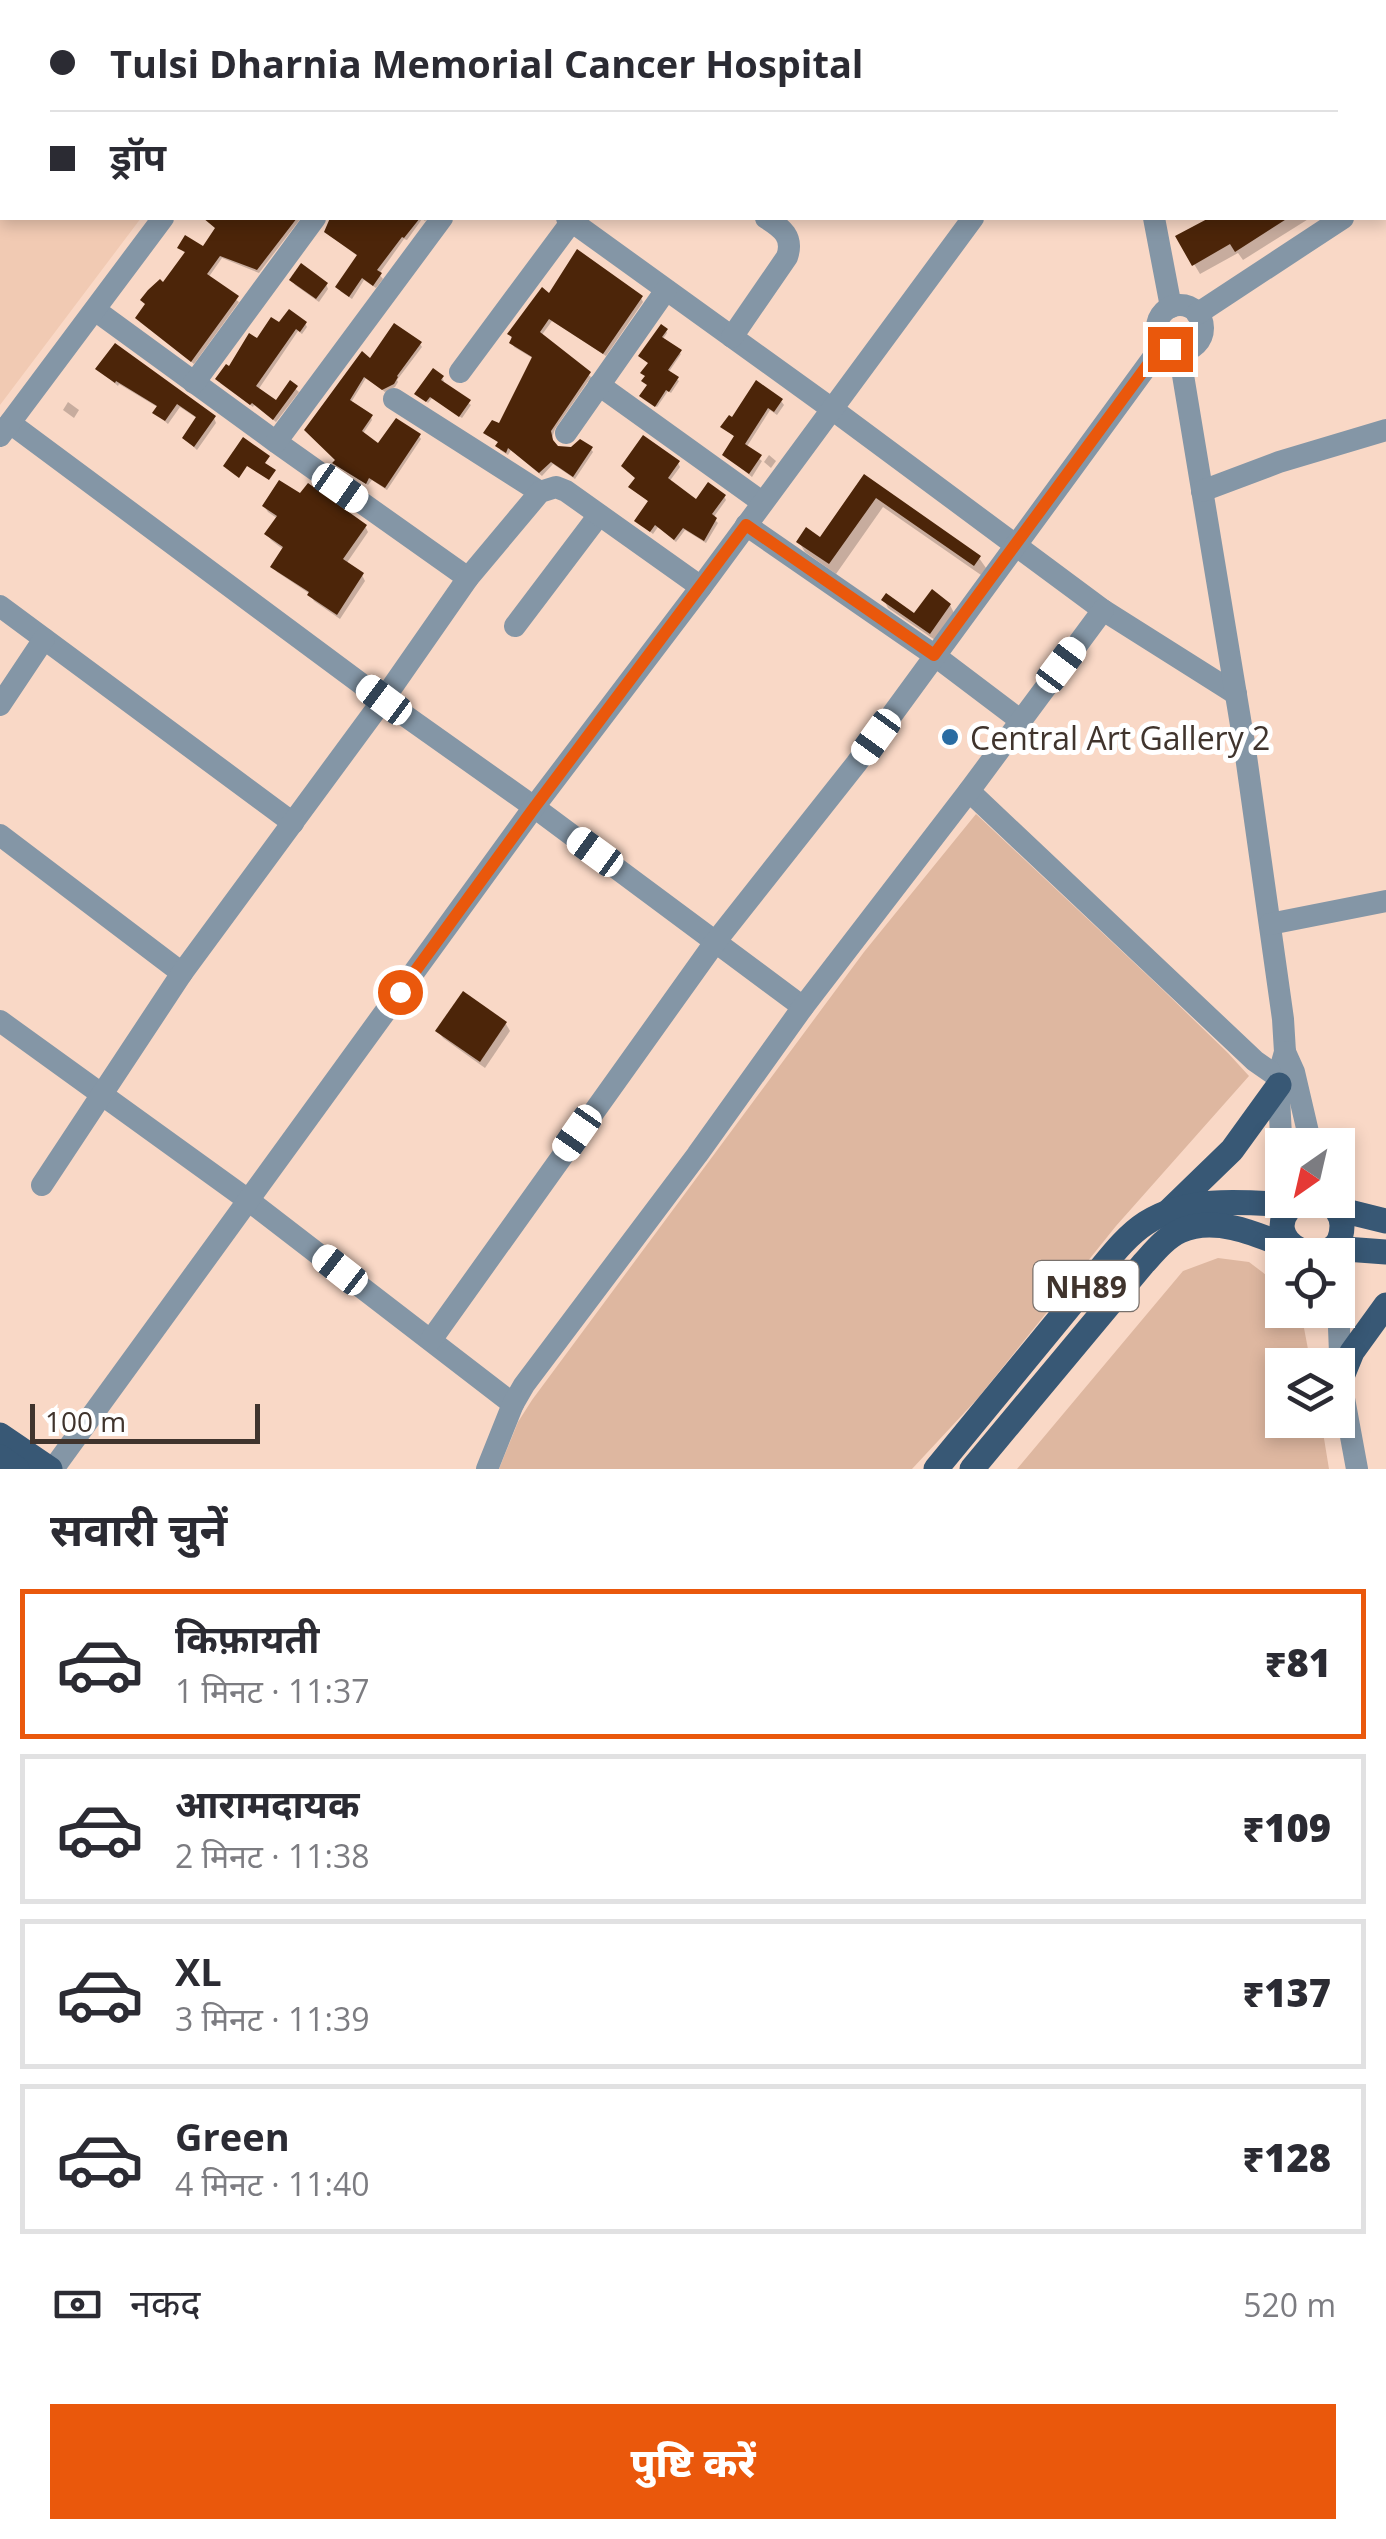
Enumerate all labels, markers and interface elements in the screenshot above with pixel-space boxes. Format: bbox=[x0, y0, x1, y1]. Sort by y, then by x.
text: Tulsi Dharnia Memorial Cancer Hospital bbox=[110, 37, 863, 89]
text: ड्रॉप bbox=[110, 130, 166, 182]
route end bbox=[1148, 327, 1193, 372]
car bbox=[307, 459, 373, 517]
car bbox=[1031, 632, 1091, 698]
car bbox=[351, 670, 417, 730]
car bbox=[846, 704, 906, 770]
place label: Central Art Gallery 2 bbox=[970, 716, 1270, 759]
marker: Central Art Gallery 2 bbox=[939, 726, 961, 748]
car bbox=[562, 822, 628, 882]
route start bbox=[378, 970, 423, 1015]
car bbox=[548, 1100, 606, 1166]
north arrow bbox=[1265, 1128, 1355, 1218]
map controls bbox=[1265, 1128, 1355, 1438]
button: locate bbox=[1265, 1238, 1355, 1328]
car bbox=[307, 1240, 373, 1300]
road number: NH89 bbox=[1034, 1261, 1138, 1311]
button: layers bbox=[1265, 1348, 1355, 1438]
scale bar bbox=[30, 1399, 260, 1444]
text: 100 m bbox=[45, 1402, 126, 1440]
text: सवारी चुनें bbox=[50, 1498, 227, 1559]
text: किफ़ायती bbox=[175, 1612, 319, 1664]
icon: car bbox=[55, 1619, 145, 1709]
text: ₹81 bbox=[1265, 1636, 1331, 1688]
text: 1 मिनट · 11:37 bbox=[175, 1669, 370, 1712]
text: आरामदायक bbox=[175, 1777, 359, 1829]
icon: car bbox=[55, 1784, 145, 1874]
text: ₹109 bbox=[1242, 1801, 1331, 1853]
text: 2 मिनट · 11:38 bbox=[175, 1834, 370, 1877]
text: XL bbox=[175, 1945, 222, 1997]
icon: car bbox=[55, 1949, 145, 2039]
text: ₹137 bbox=[1242, 1966, 1331, 2018]
text: 3 मिनट · 11:39 bbox=[175, 1997, 370, 2040]
text: Green bbox=[175, 2110, 290, 2162]
icon: car bbox=[55, 2114, 145, 2204]
text: ₹128 bbox=[1242, 2131, 1331, 2183]
text: 4 मिनट · 11:40 bbox=[175, 2162, 370, 2205]
text: नकद bbox=[130, 2276, 200, 2328]
icon: cash bbox=[50, 2277, 105, 2332]
text: 520 m bbox=[1243, 2283, 1336, 2326]
button: पुष्टि करें bbox=[50, 2404, 1336, 2519]

